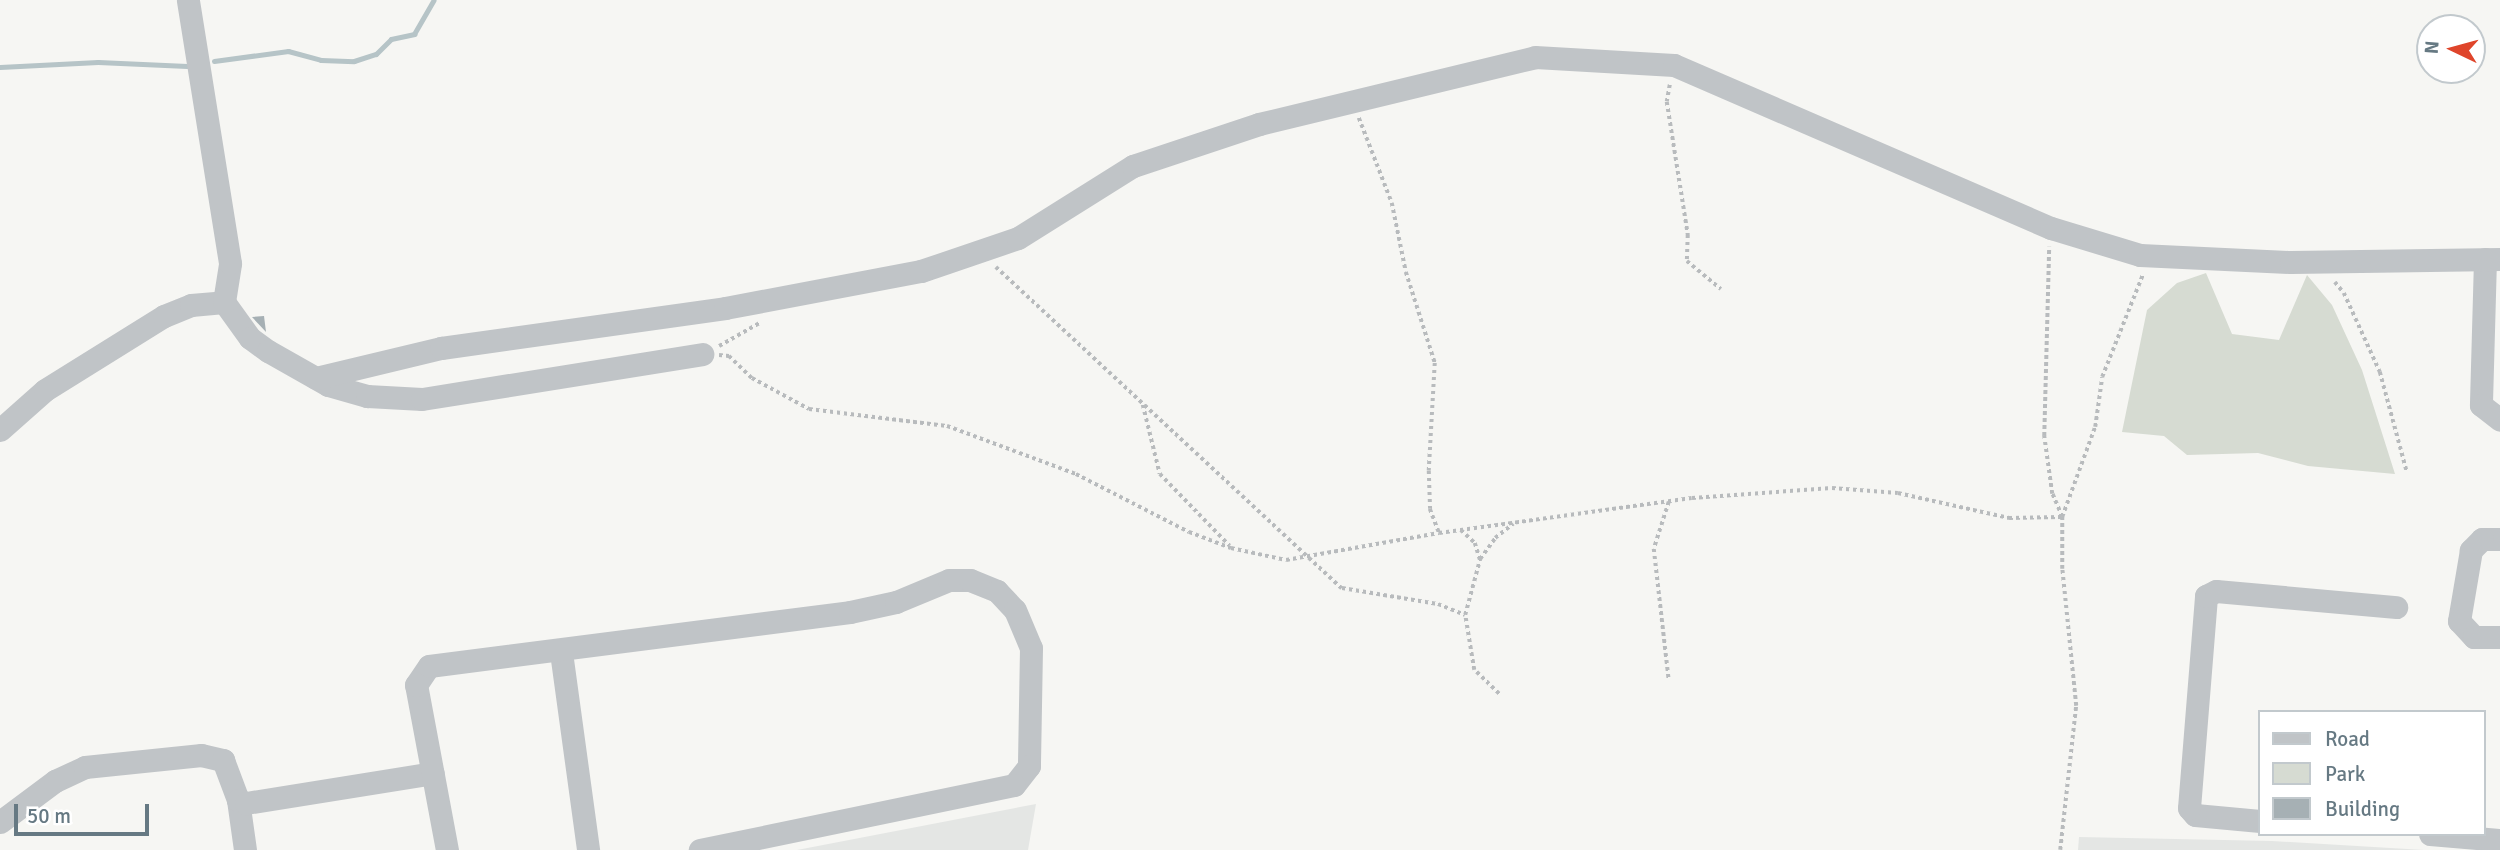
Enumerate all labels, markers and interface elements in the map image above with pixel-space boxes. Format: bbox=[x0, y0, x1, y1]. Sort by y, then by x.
north arrow bbox=[2416, 14, 2486, 84]
text: N bbox=[2420, 40, 2445, 55]
legend bbox=[2258, 710, 2486, 836]
text: Road bbox=[2325, 726, 2370, 752]
text: Park bbox=[2325, 761, 2365, 787]
scale bar bbox=[18, 790, 152, 834]
text: Building bbox=[2325, 796, 2400, 822]
text: 50 m bbox=[27, 803, 71, 829]

